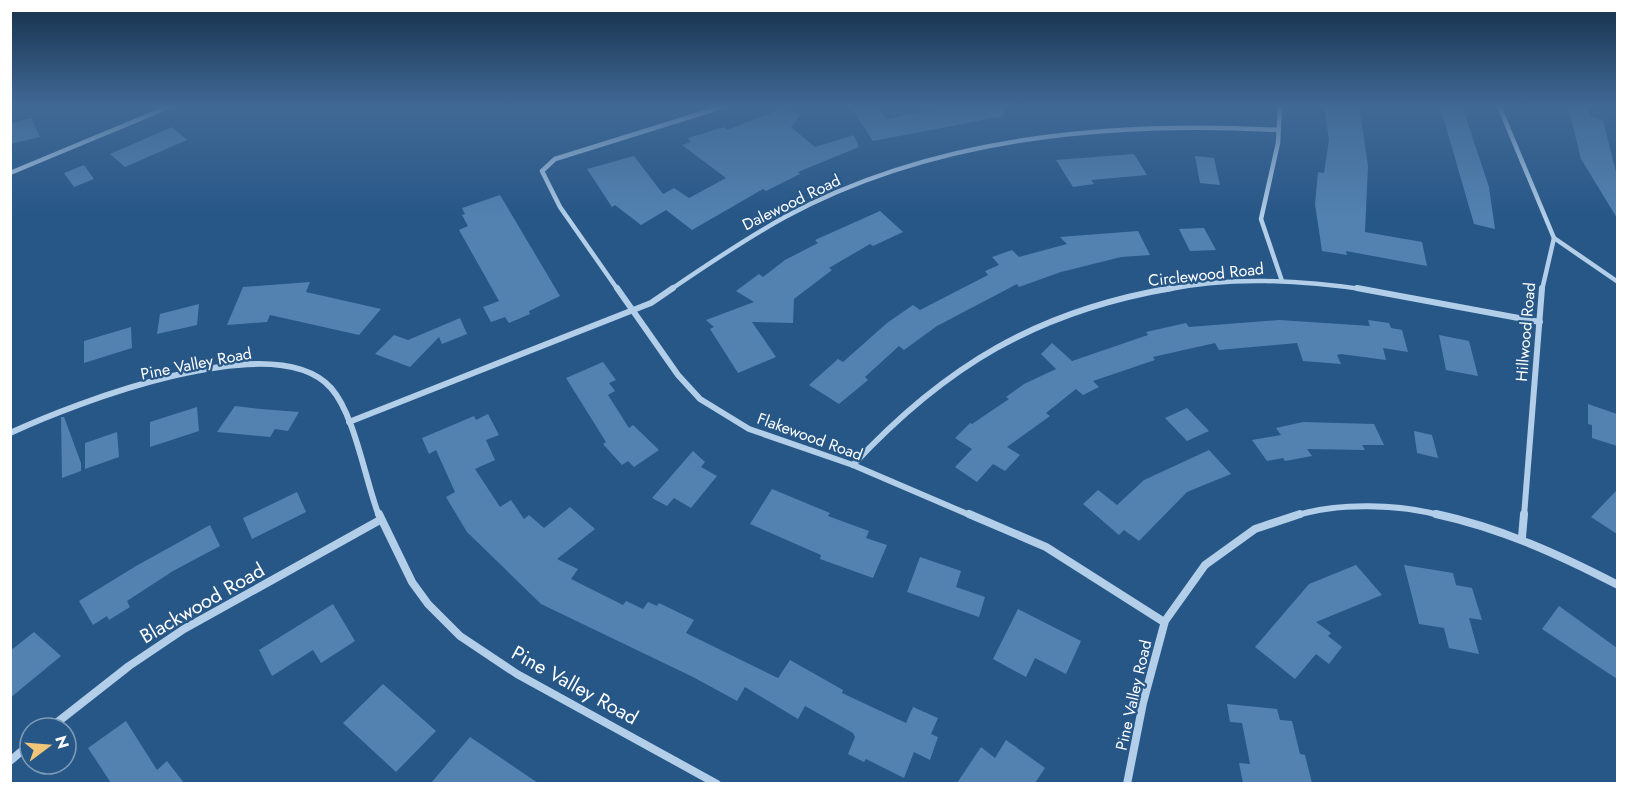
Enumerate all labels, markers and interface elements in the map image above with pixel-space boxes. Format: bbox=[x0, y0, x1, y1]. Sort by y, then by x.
street label: Dalewood Road bbox=[738, 169, 844, 236]
street label: Circlewood Road bbox=[1147, 257, 1265, 292]
street label: Hillwood Road bbox=[1510, 281, 1541, 383]
street label: Pine Valley Road bbox=[139, 341, 254, 386]
street label: Flakewood Road bbox=[754, 407, 866, 466]
street label: Blackwood Road bbox=[134, 556, 270, 651]
street label: Pine Valley Road bbox=[1110, 638, 1157, 753]
street label: Pine Valley Road bbox=[506, 639, 643, 732]
north arrow bbox=[18, 716, 78, 776]
text: N bbox=[49, 733, 75, 751]

